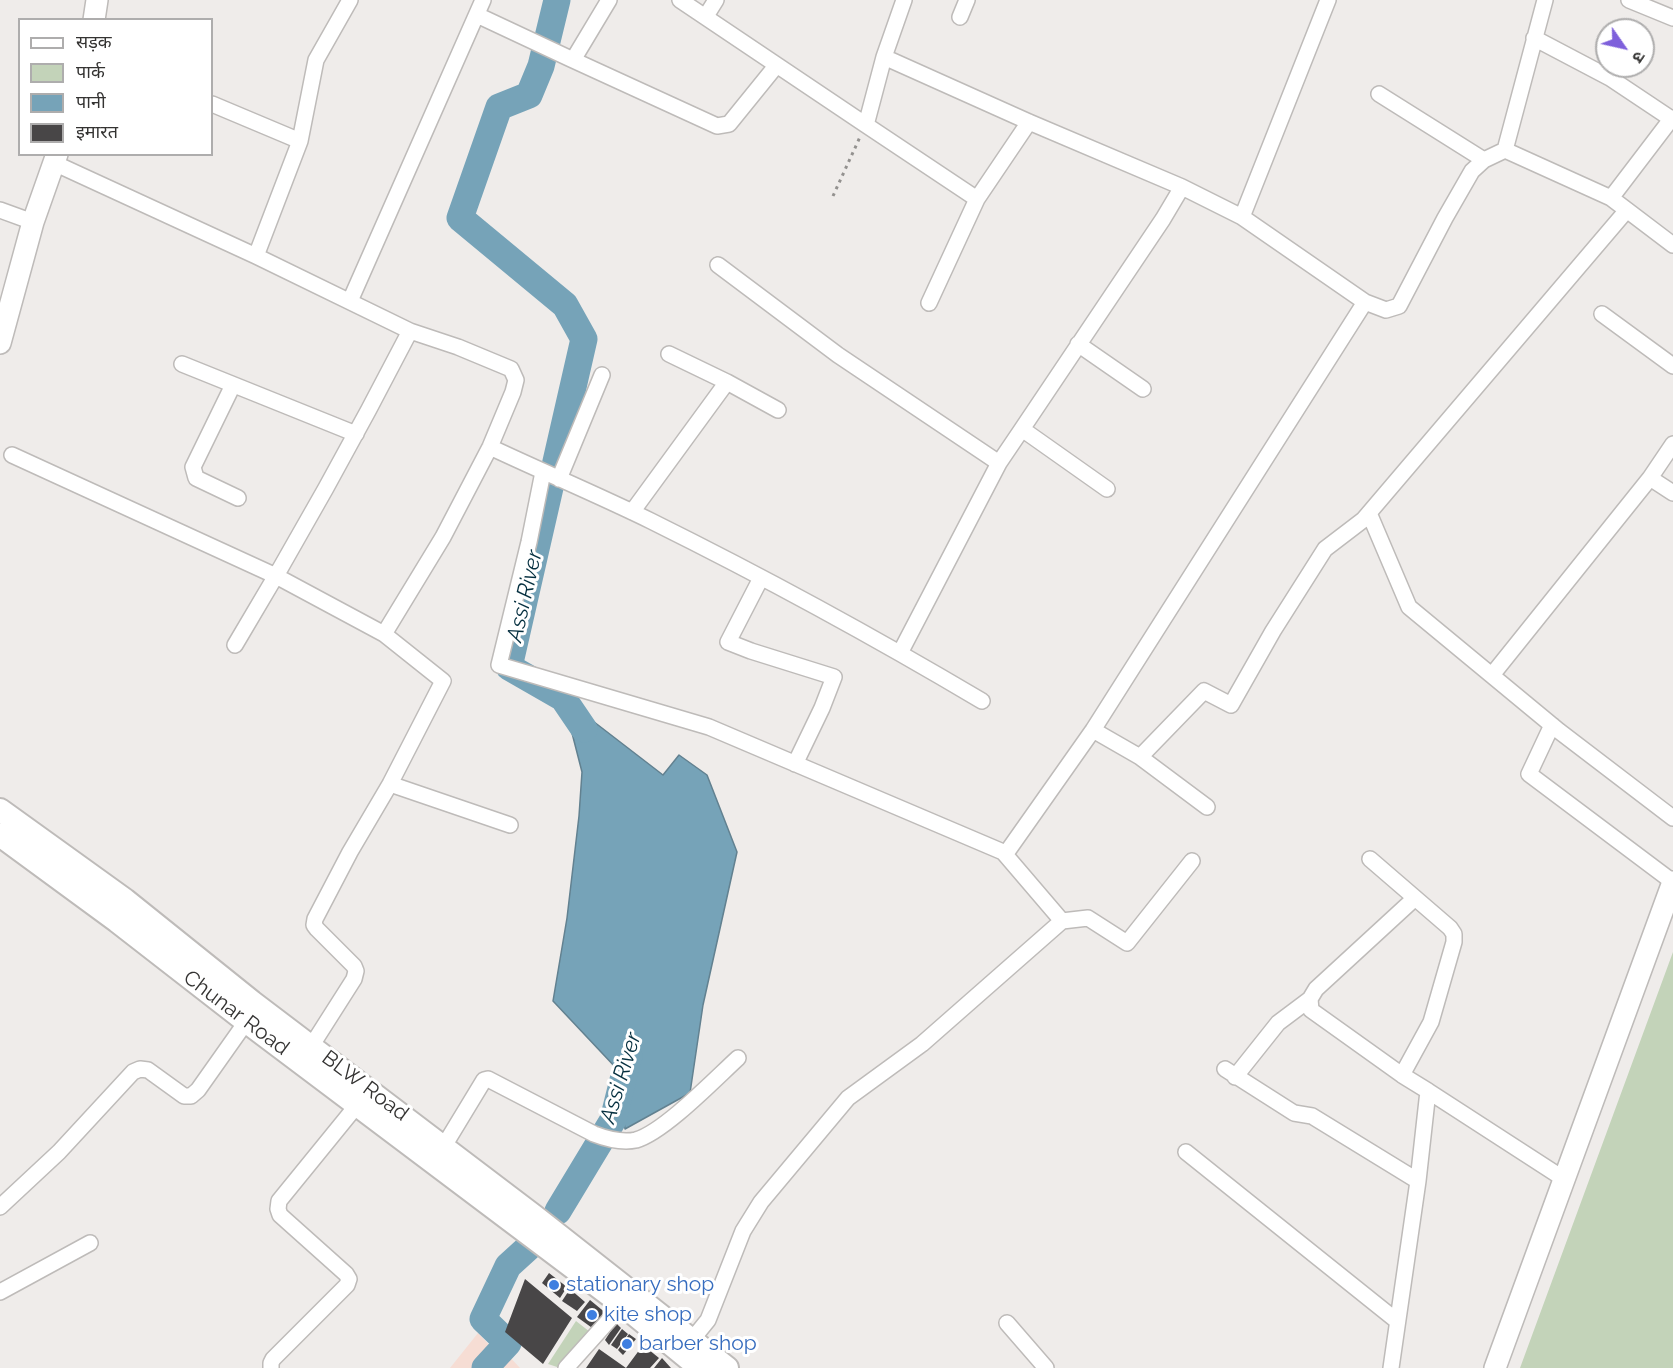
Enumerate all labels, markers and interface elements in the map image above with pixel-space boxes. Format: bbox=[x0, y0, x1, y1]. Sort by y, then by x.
legend bbox=[18, 18, 213, 156]
north arrow bbox=[1595, 18, 1655, 78]
text: सड़क bbox=[76, 31, 112, 52]
text: उ bbox=[1628, 48, 1649, 66]
text: पार्क bbox=[76, 61, 105, 82]
text: पानी bbox=[76, 91, 106, 112]
text: इमारत bbox=[76, 121, 118, 142]
water label: Assi River bbox=[502, 548, 548, 644]
street label: Chunar Road bbox=[178, 965, 294, 1061]
water label: Assi River bbox=[595, 1030, 647, 1126]
street label: BLW Road bbox=[317, 1045, 413, 1127]
place label: stationary shop bbox=[566, 1272, 714, 1298]
marker: stationary shop bbox=[547, 1278, 561, 1292]
place label: kite shop bbox=[604, 1302, 692, 1328]
marker: kite shop bbox=[585, 1308, 599, 1322]
place label: barber shop bbox=[639, 1331, 757, 1357]
marker: barber shop bbox=[620, 1337, 634, 1351]

